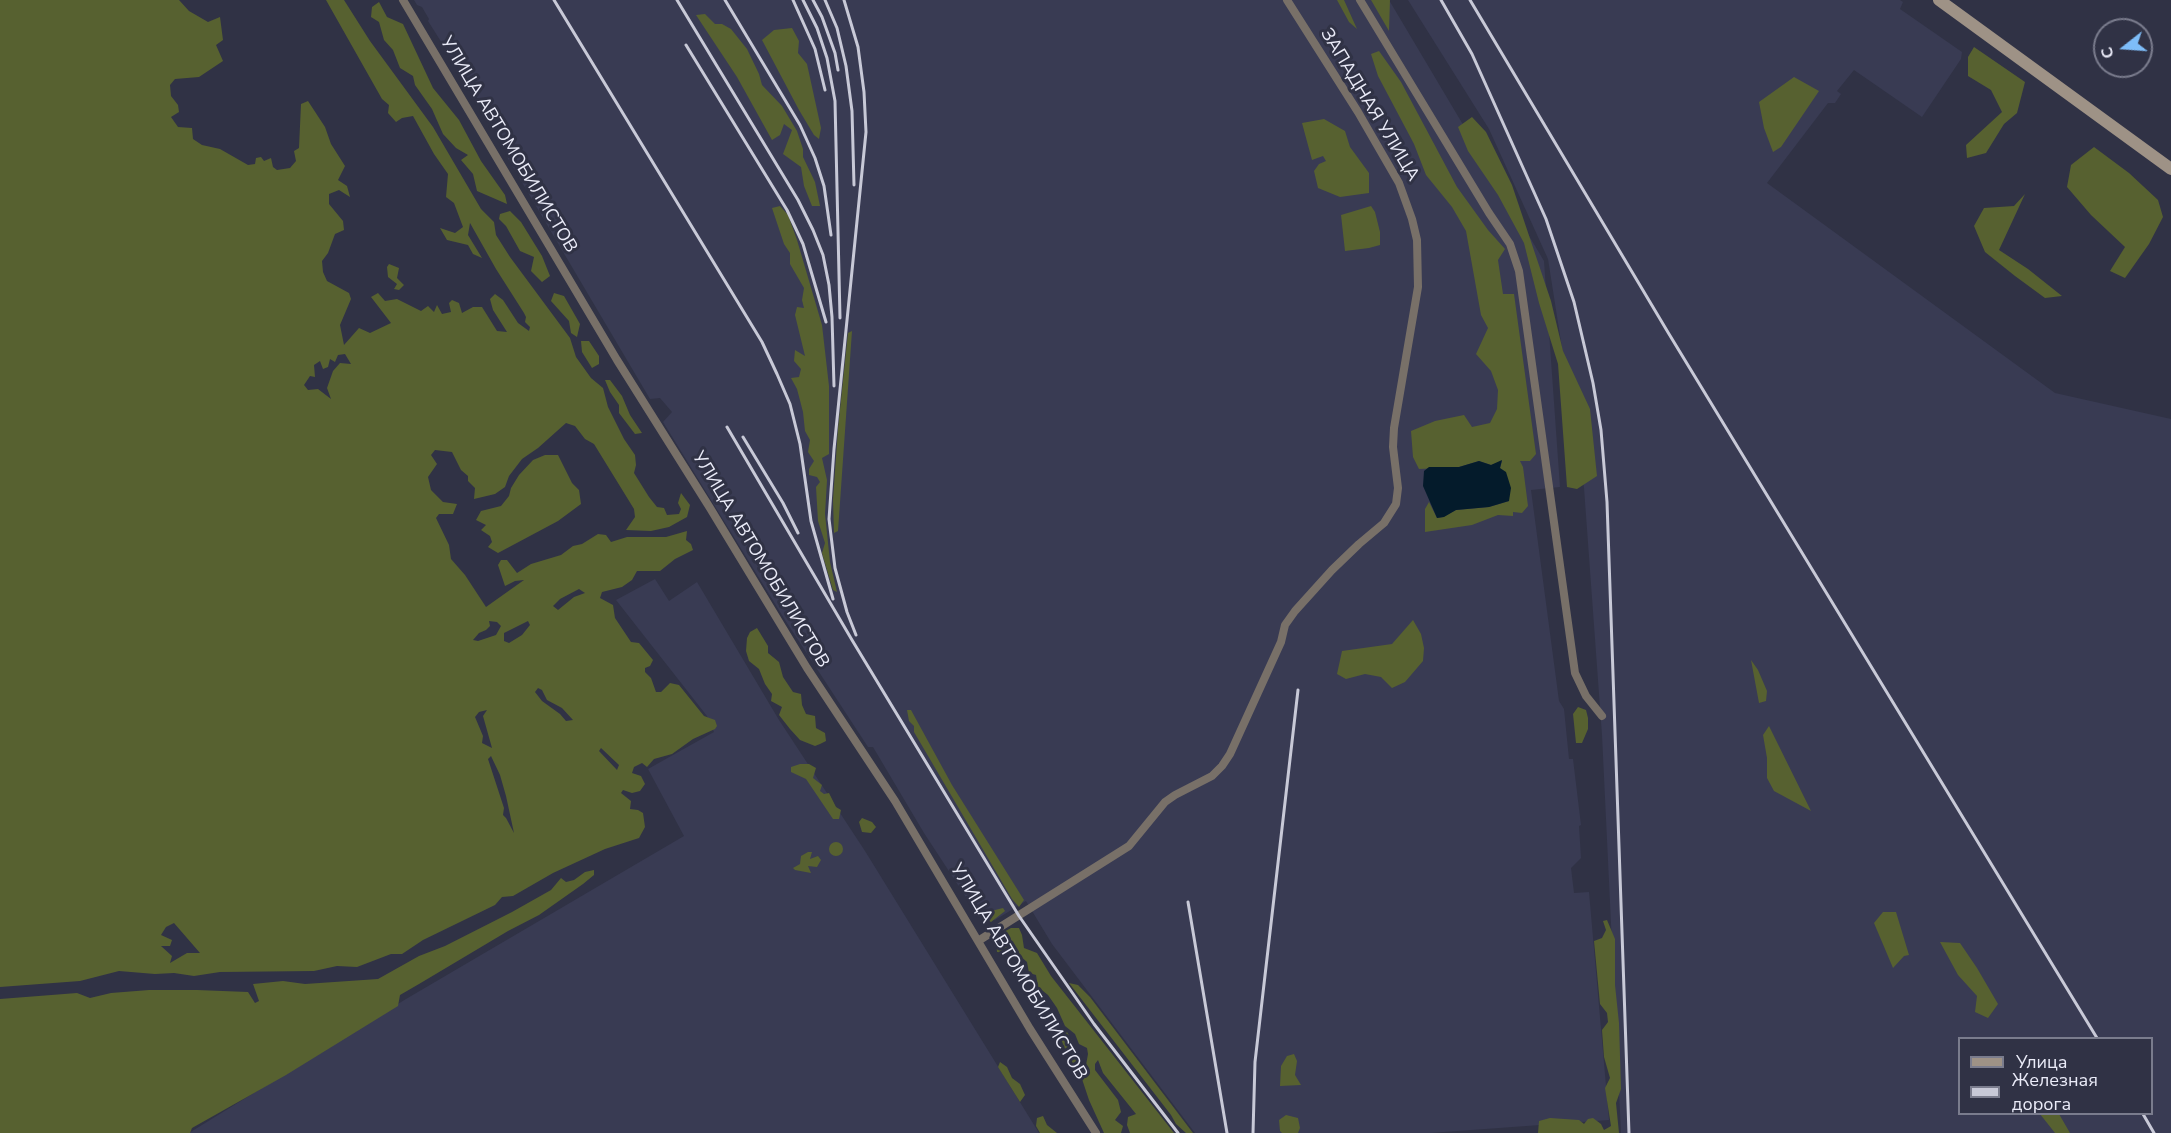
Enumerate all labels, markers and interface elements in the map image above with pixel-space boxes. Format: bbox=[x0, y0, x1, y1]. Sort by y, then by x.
north arrow bbox=[2093, 18, 2153, 78]
street label: ЗАПАДНАЯ УЛИЦА bbox=[1315, 25, 1423, 185]
street label: УЛИЦА АВТОМОБИЛИСТОВ bbox=[435, 33, 581, 257]
text: С bbox=[2096, 44, 2120, 61]
street label: УЛИЦА АВТОМОБИЛИСТОВ bbox=[687, 448, 833, 672]
street label: УЛИЦА АВТОМОБИЛИСТОВ bbox=[945, 860, 1091, 1084]
legend bbox=[1958, 1037, 2153, 1115]
text: Улица bbox=[2016, 1050, 2067, 1074]
text: Железная дорога bbox=[2012, 1068, 2098, 1116]

